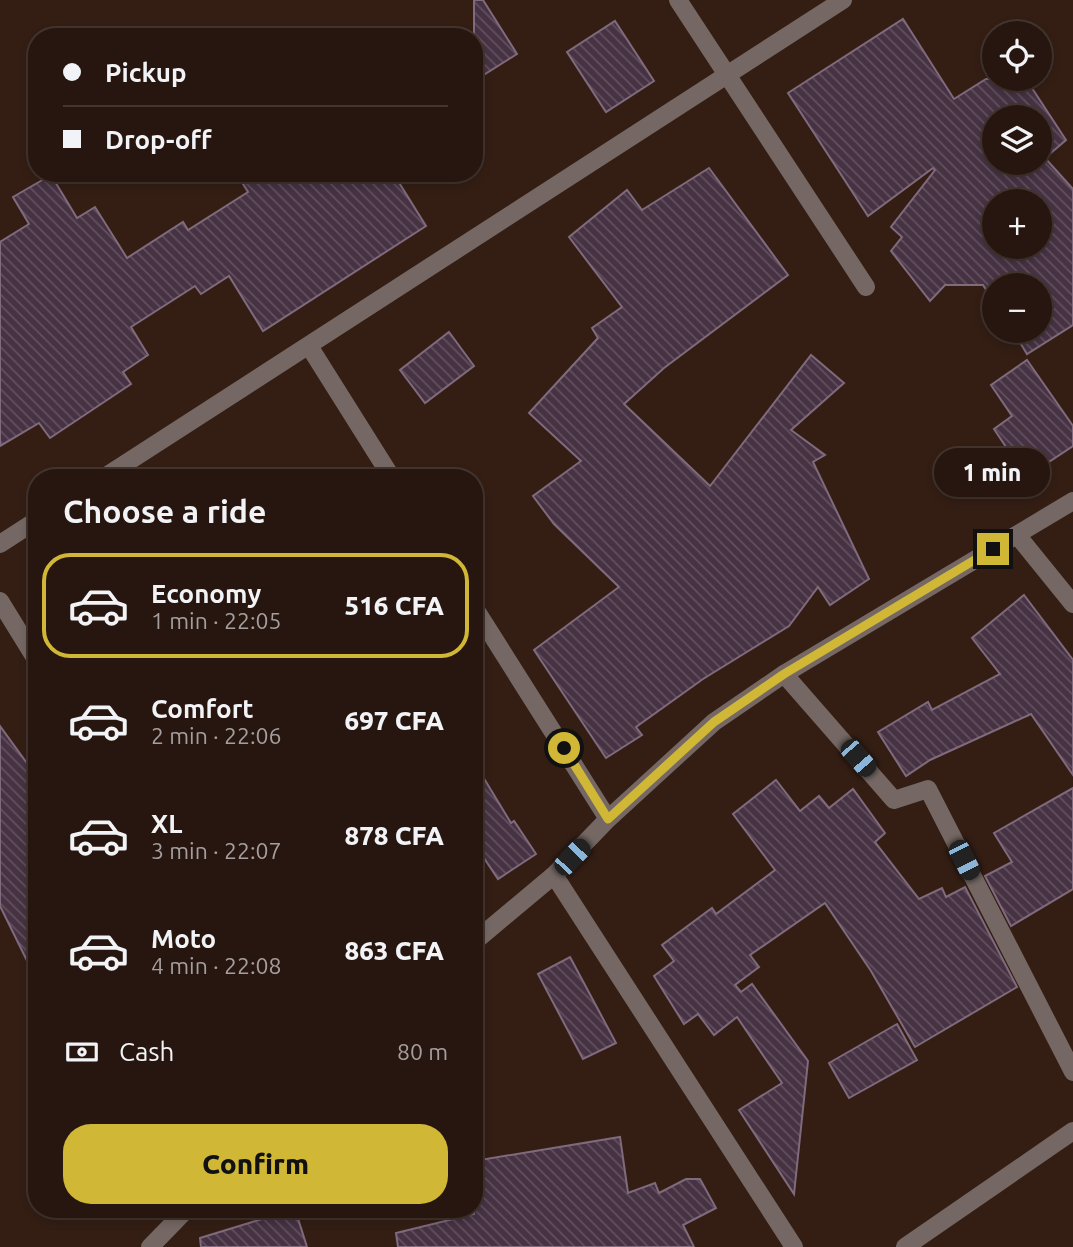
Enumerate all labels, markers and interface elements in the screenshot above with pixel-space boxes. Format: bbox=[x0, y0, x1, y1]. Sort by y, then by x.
map controls bbox=[982, 21, 1052, 343]
button: locate bbox=[982, 21, 1052, 91]
text: Pickup bbox=[105, 58, 187, 87]
button: layers bbox=[982, 105, 1052, 175]
text: Drop-off bbox=[105, 125, 212, 154]
button: + bbox=[982, 189, 1052, 259]
button: − bbox=[982, 273, 1052, 343]
callout: 1 min bbox=[935, 448, 1051, 496]
text: 1 min bbox=[963, 460, 1021, 485]
text: Choose a ride bbox=[63, 493, 266, 529]
route end bbox=[977, 533, 1009, 565]
icon: car bbox=[67, 574, 130, 637]
text: Economy bbox=[151, 579, 261, 608]
text: 516 CFA bbox=[344, 591, 444, 620]
text: 1 min · 22:05 bbox=[151, 608, 282, 633]
icon: car bbox=[67, 689, 130, 752]
text: Comfort bbox=[151, 694, 254, 723]
text: 697 CFA bbox=[344, 706, 444, 735]
text: 2 min · 22:06 bbox=[151, 723, 282, 748]
route start bbox=[548, 732, 580, 764]
car bbox=[837, 735, 880, 781]
icon: car bbox=[67, 804, 130, 867]
text: XL bbox=[151, 809, 182, 838]
text: 878 CFA bbox=[344, 821, 444, 850]
car bbox=[550, 835, 595, 879]
car bbox=[946, 837, 983, 883]
text: 3 min · 22:07 bbox=[151, 838, 282, 863]
icon: car bbox=[67, 919, 130, 982]
text: Moto bbox=[151, 924, 216, 953]
text: 863 CFA bbox=[344, 936, 444, 965]
text: 4 min · 22:08 bbox=[151, 953, 282, 978]
icon: cash bbox=[63, 1033, 101, 1071]
text: Cash bbox=[119, 1037, 174, 1066]
text: 80 m bbox=[397, 1039, 448, 1064]
button: Confirm bbox=[63, 1124, 448, 1204]

